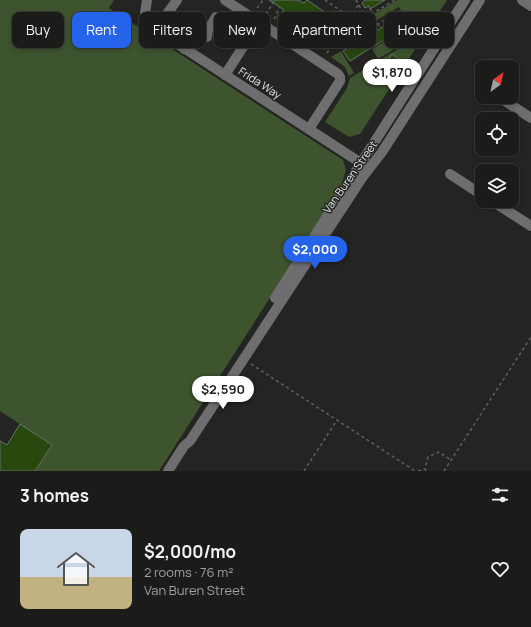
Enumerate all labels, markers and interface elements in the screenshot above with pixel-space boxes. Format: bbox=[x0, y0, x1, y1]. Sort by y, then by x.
chip: Buy bbox=[12, 12, 64, 48]
chip: Rent bbox=[72, 12, 131, 48]
chip: Filters bbox=[139, 12, 206, 48]
chip: New bbox=[214, 12, 270, 48]
chip: Apartment bbox=[278, 12, 376, 48]
chip: House bbox=[384, 12, 454, 48]
pin: $1,870 bbox=[359, 59, 425, 93]
north arrow bbox=[475, 60, 519, 104]
map controls bbox=[475, 60, 519, 208]
street label: Frida Way bbox=[236, 63, 285, 102]
text: $1,870 bbox=[372, 63, 412, 81]
button: locate bbox=[475, 112, 519, 156]
street label: Van Buren Street bbox=[319, 137, 380, 216]
button: layers bbox=[475, 164, 519, 208]
pin: $2,000 bbox=[282, 236, 348, 270]
text: $2,000 bbox=[292, 240, 338, 258]
pin: $2,590 bbox=[190, 376, 256, 410]
text: $2,590 bbox=[201, 380, 245, 398]
text: 3 homes bbox=[20, 484, 89, 507]
icon: filters bbox=[489, 484, 511, 506]
text: $2,000/mo bbox=[144, 540, 236, 563]
icon: home bbox=[52, 545, 100, 593]
icon: heart bbox=[489, 558, 511, 580]
text: 2 rooms · 76 m² bbox=[144, 563, 233, 581]
text: Van Buren Street bbox=[144, 581, 245, 599]

